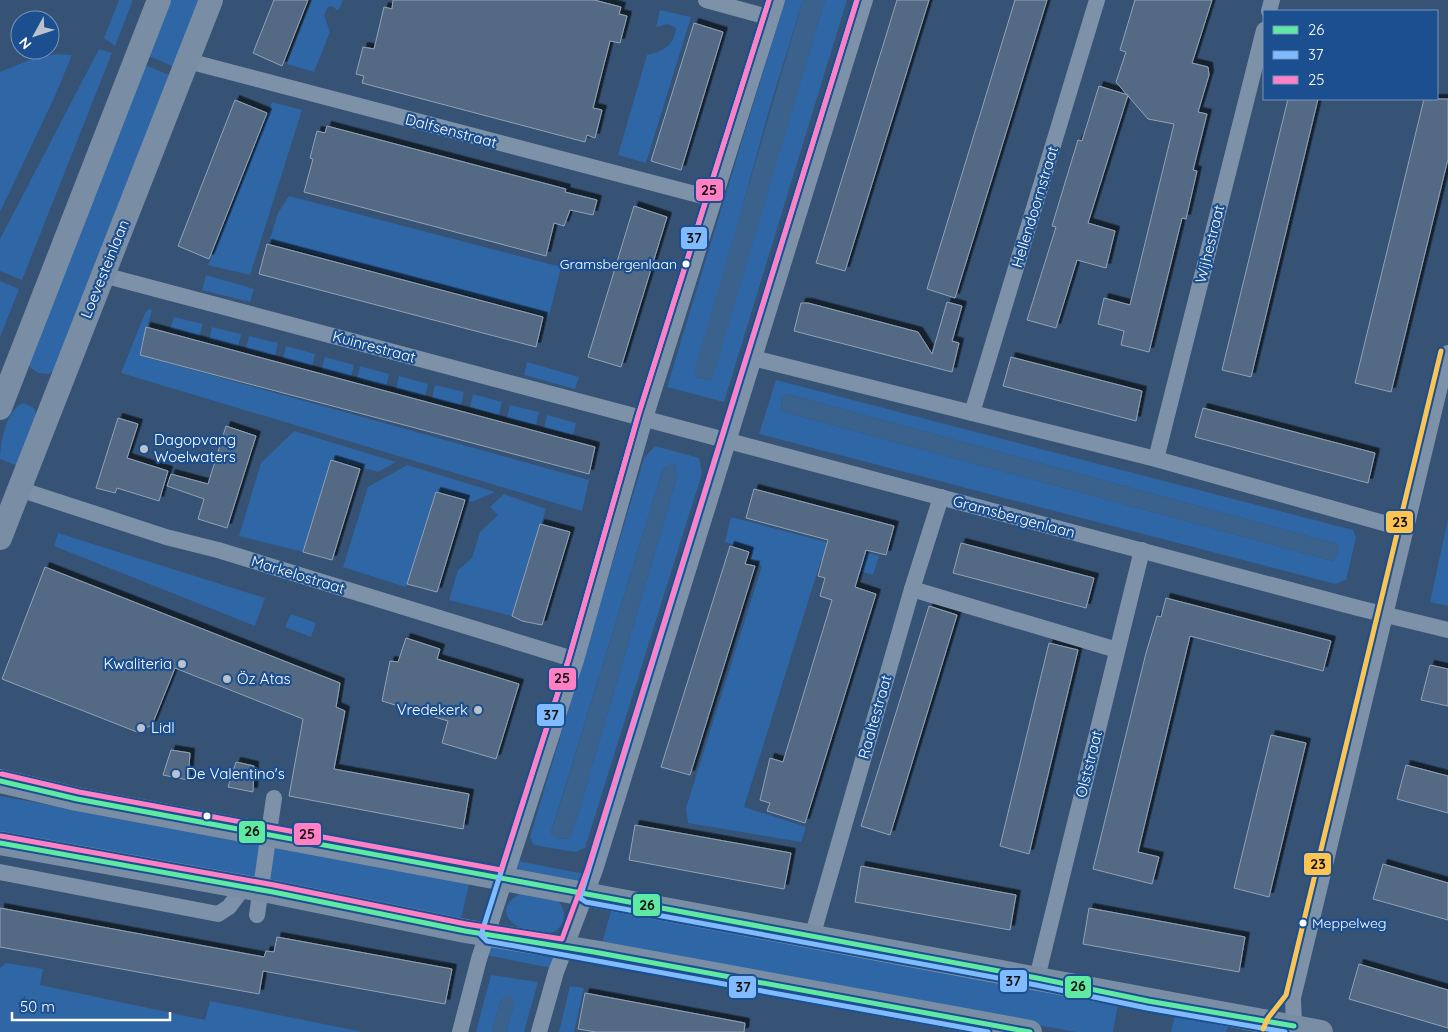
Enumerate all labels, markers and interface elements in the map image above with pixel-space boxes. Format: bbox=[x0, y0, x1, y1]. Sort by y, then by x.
north arrow bbox=[10, 10, 60, 60]
legend bbox=[1263, 10, 1438, 100]
text: 26 bbox=[1308, 20, 1324, 39]
text: N bbox=[15, 34, 35, 53]
text: 37 bbox=[1308, 45, 1324, 64]
text: 25 bbox=[1308, 70, 1325, 89]
street label: Dalfsenstraat bbox=[403, 109, 499, 152]
street label: Hellendoornstraat bbox=[1007, 144, 1062, 270]
line badge: 25 bbox=[695, 178, 724, 202]
text: 25 bbox=[701, 181, 717, 199]
street label: Wijhestraat bbox=[1191, 203, 1228, 285]
street label: Loevesteinlaan bbox=[76, 217, 133, 321]
line badge: 37 bbox=[680, 226, 708, 250]
text: 37 bbox=[686, 229, 702, 247]
place label: Gramsbergenlaan bbox=[560, 255, 677, 273]
marker: Gramsbergenlaan bbox=[681, 259, 691, 269]
street label: Kuinrestraat bbox=[330, 326, 418, 367]
place label: Dagopvang Woelwaters bbox=[154, 430, 236, 466]
marker: Dagopvang Woelwaters bbox=[138, 443, 150, 455]
street label: Gramsbergenlaan bbox=[951, 491, 1077, 542]
line badge: 23 bbox=[1385, 510, 1414, 534]
text: 23 bbox=[1392, 513, 1408, 531]
street label: Markelostraat bbox=[249, 551, 347, 598]
place label: Kwaliteria bbox=[103, 654, 172, 673]
marker: Kwaliteria bbox=[176, 658, 188, 670]
line badge: 25 bbox=[548, 667, 577, 691]
place label: Öz Atas bbox=[237, 669, 291, 688]
text: 25 bbox=[554, 669, 570, 687]
marker: Öz Atas bbox=[221, 673, 233, 685]
street label: Raaltestraat bbox=[853, 673, 896, 761]
place label: Vredekerk bbox=[397, 700, 468, 719]
line badge: 37 bbox=[536, 703, 565, 727]
marker: Vredekerk bbox=[472, 704, 484, 716]
text: 37 bbox=[543, 706, 559, 724]
place label: Lidl bbox=[151, 718, 175, 737]
marker: Lidl bbox=[135, 722, 147, 734]
street label: Olststraat bbox=[1071, 728, 1106, 799]
place label: De Valentino's bbox=[186, 764, 285, 783]
marker: De Valentino's bbox=[170, 768, 182, 780]
unlabelled marker bbox=[202, 811, 212, 821]
line badge: 26 bbox=[238, 820, 266, 844]
text: 26 bbox=[244, 822, 260, 840]
line badge: 25 bbox=[293, 822, 322, 846]
text: 25 bbox=[299, 825, 315, 843]
line badge: 23 bbox=[1303, 852, 1332, 876]
text: 23 bbox=[1310, 855, 1326, 873]
line badge: 26 bbox=[632, 893, 661, 917]
text: 26 bbox=[639, 896, 655, 914]
place label: Meppelweg bbox=[1312, 914, 1386, 932]
marker: Meppelweg bbox=[1298, 918, 1308, 928]
line badge: 37 bbox=[999, 969, 1028, 993]
text: 37 bbox=[1005, 972, 1021, 990]
line badge: 37 bbox=[728, 975, 757, 999]
line badge: 26 bbox=[1064, 975, 1092, 999]
text: 26 bbox=[1070, 977, 1086, 995]
text: 37 bbox=[735, 978, 751, 996]
scale bar bbox=[12, 990, 170, 1022]
text: 50 m bbox=[20, 997, 55, 1016]

